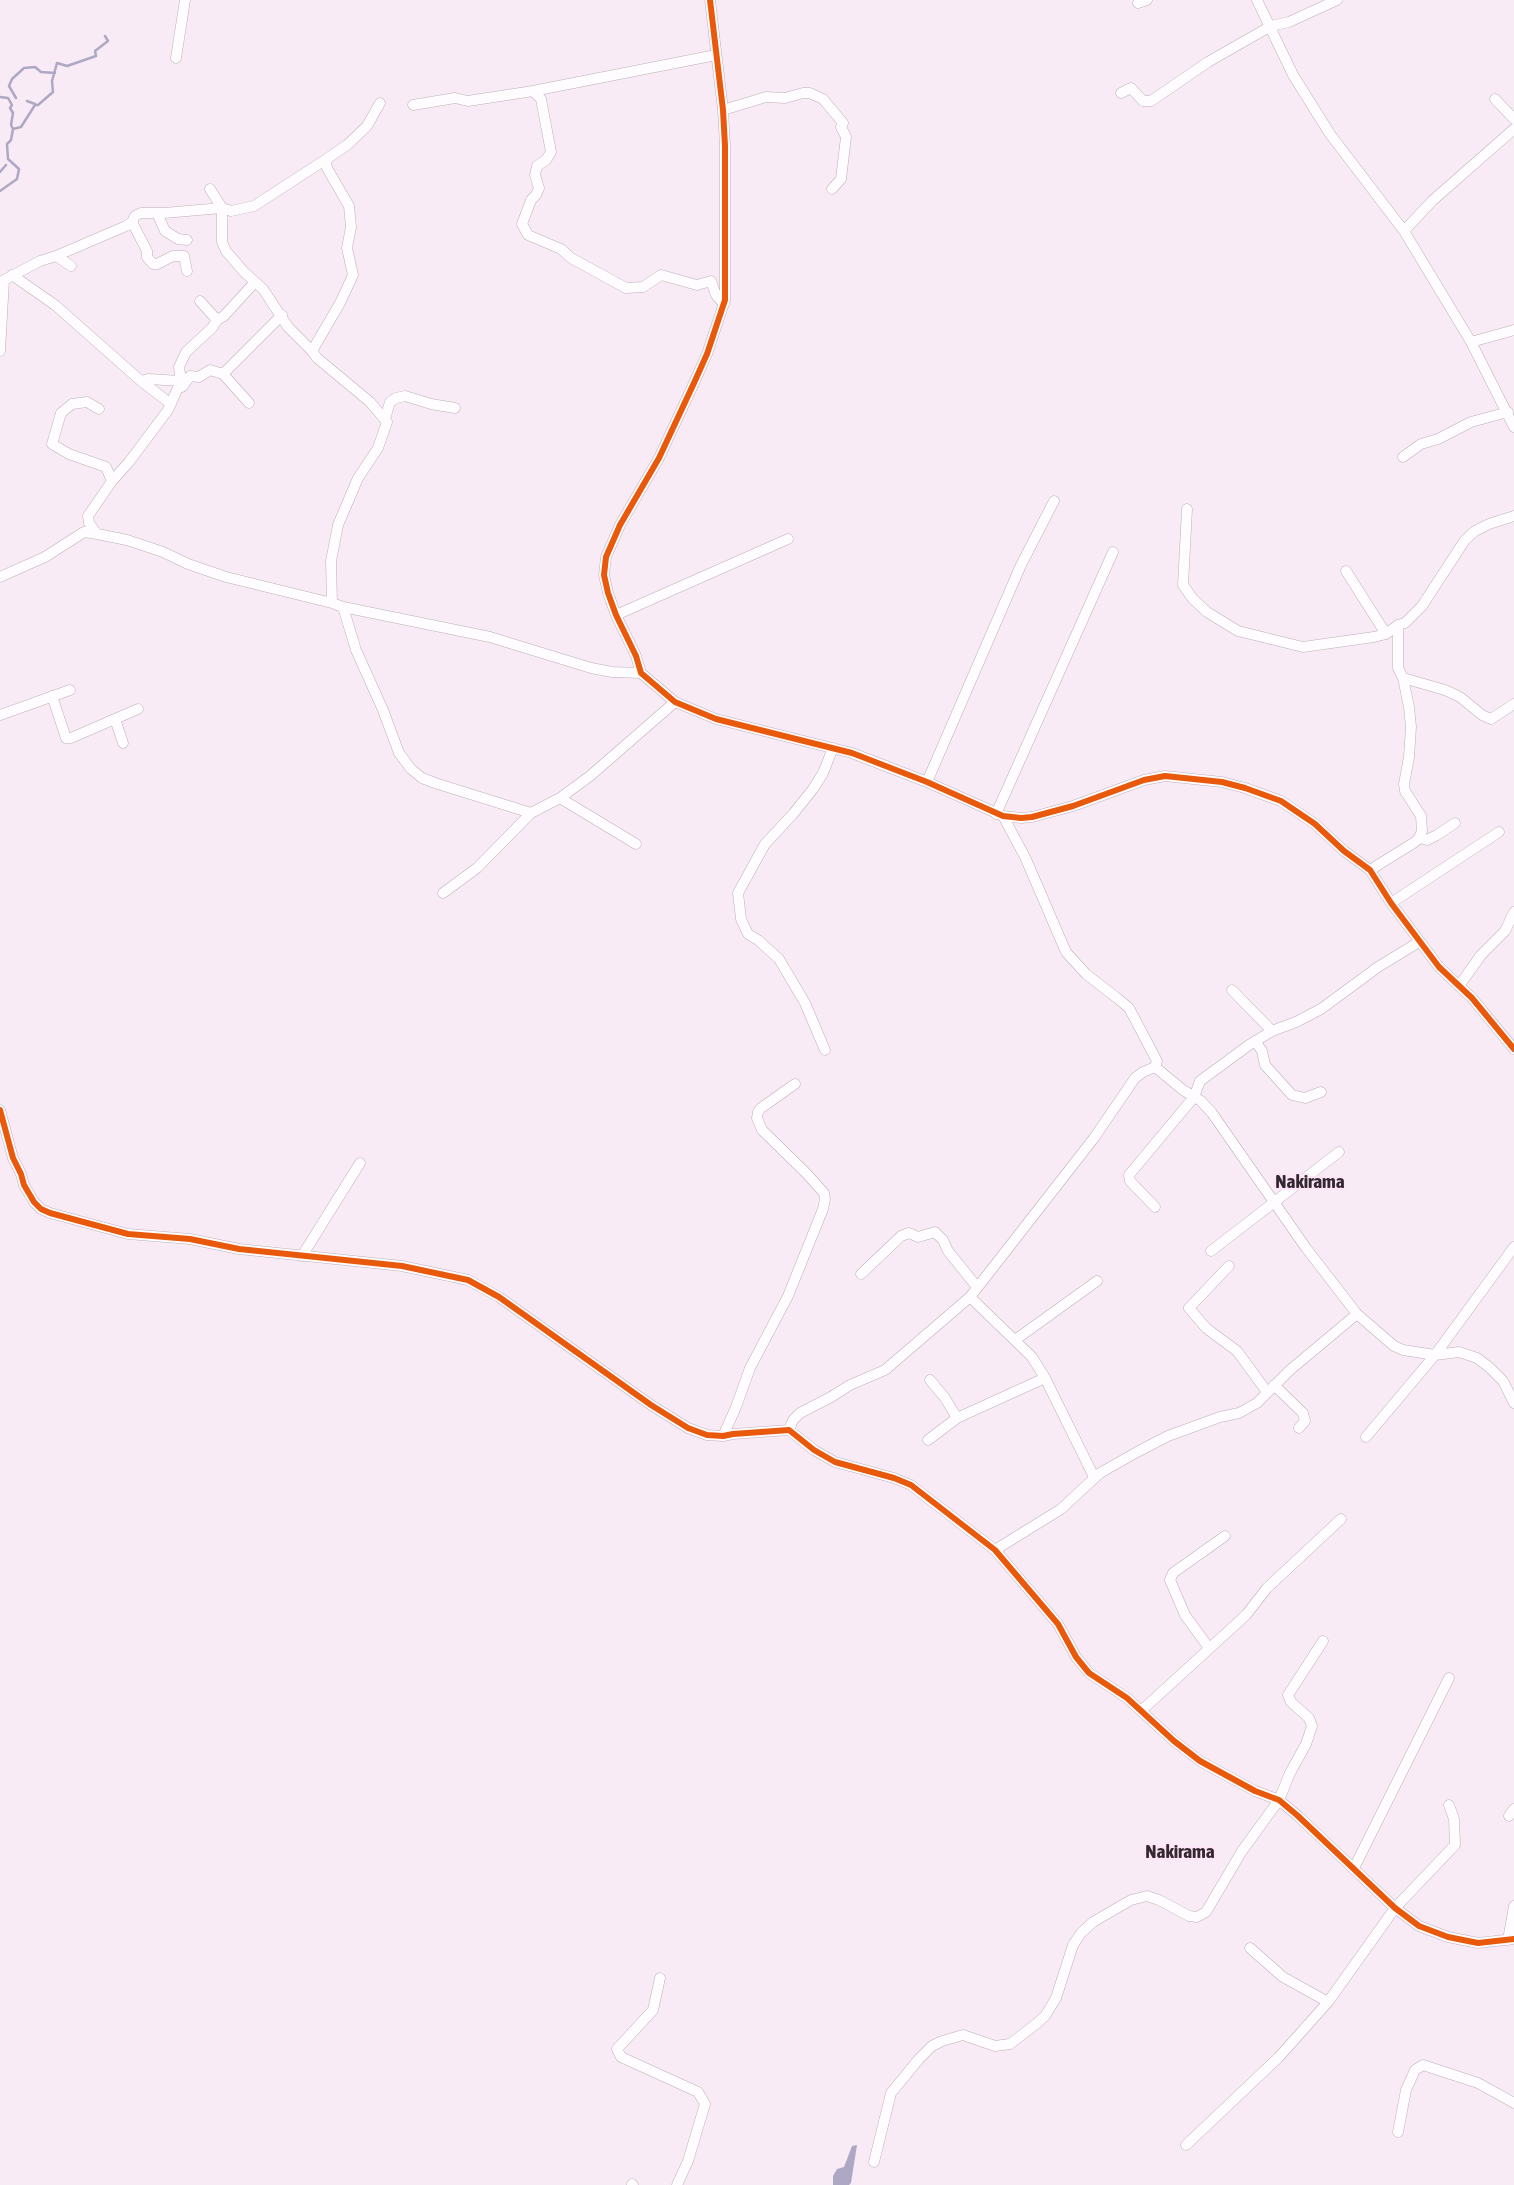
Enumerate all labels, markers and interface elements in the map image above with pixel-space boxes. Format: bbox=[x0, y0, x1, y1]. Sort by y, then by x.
district label: Nakirama bbox=[1275, 1171, 1345, 1193]
district label: Nakirama bbox=[1145, 1841, 1215, 1863]

